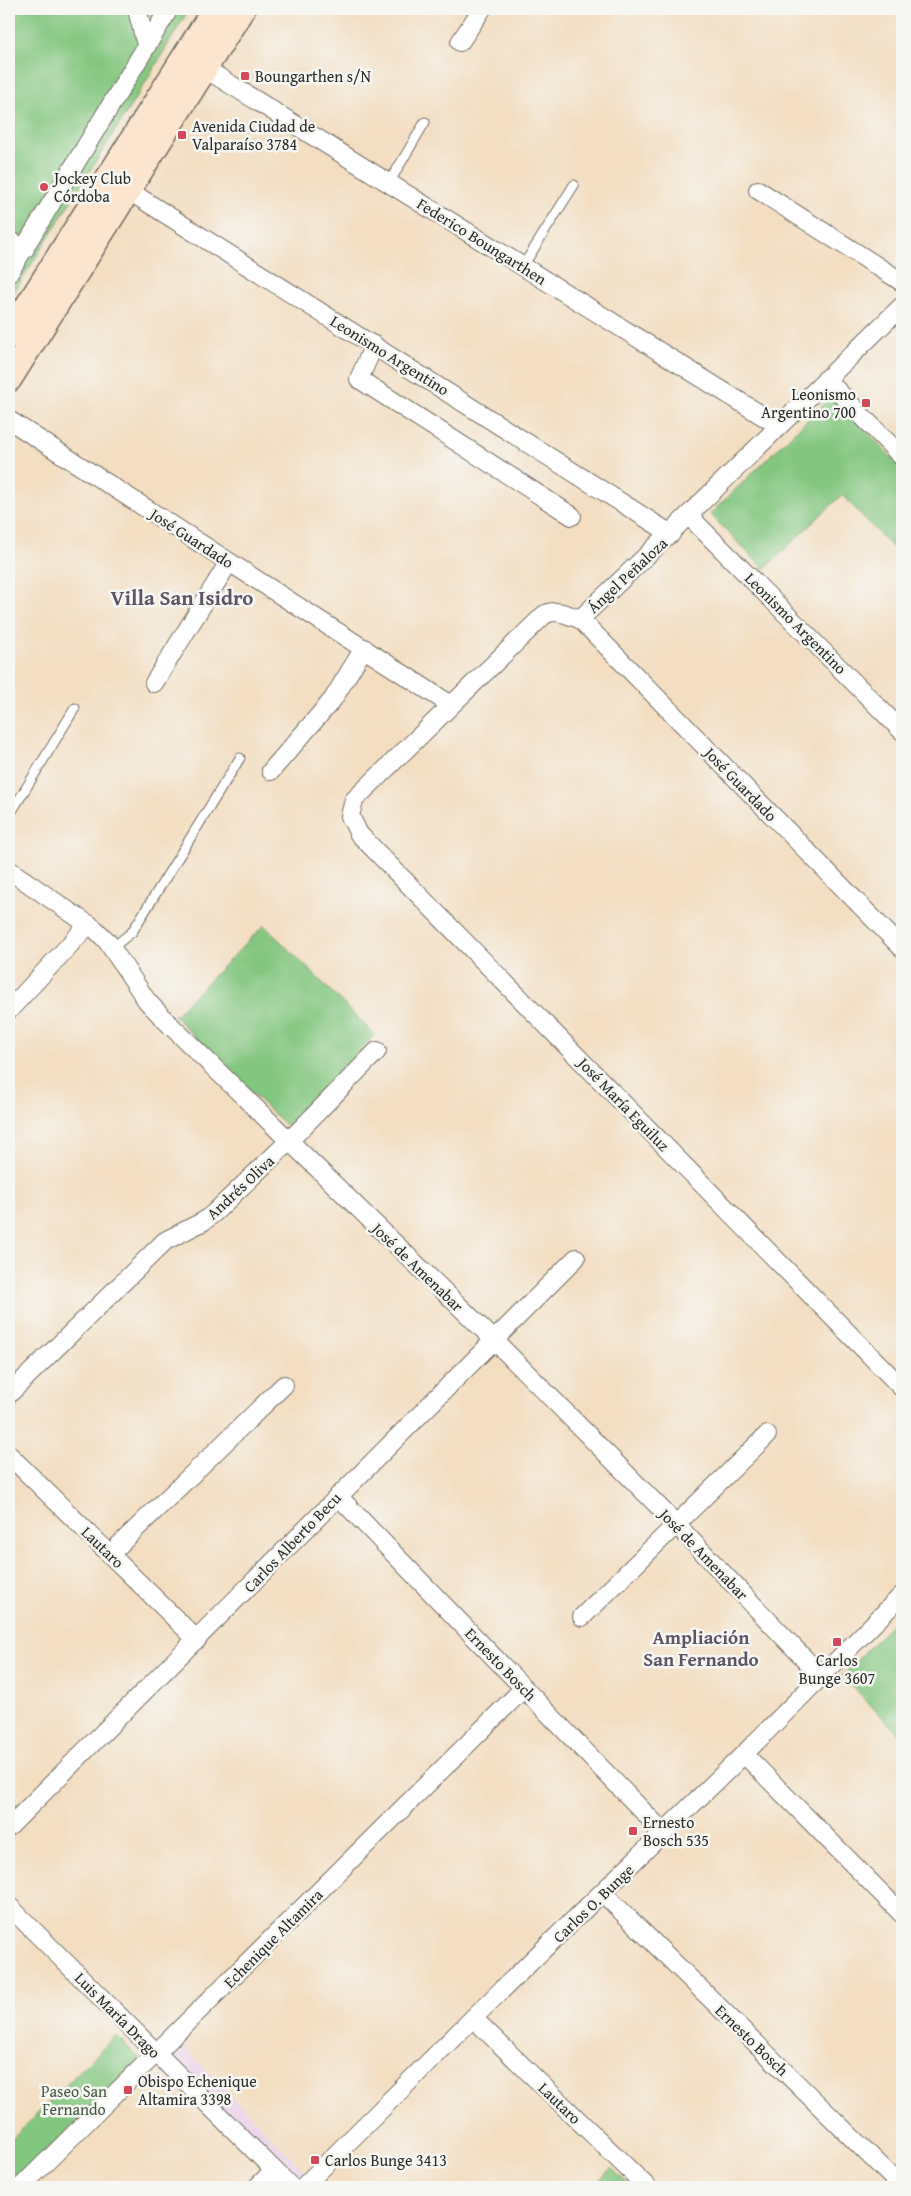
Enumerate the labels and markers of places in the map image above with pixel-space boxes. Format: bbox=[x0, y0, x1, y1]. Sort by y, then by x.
place label: Boungarthen s/N bbox=[255, 64, 372, 88]
marker: Boungarthen s/N bbox=[239, 70, 251, 82]
place label: Avenida Ciudad de Valparaíso 3784 bbox=[192, 114, 315, 156]
marker: Avenida Ciudad de Valparaíso 3784 bbox=[176, 129, 188, 141]
place label: Jockey Club Córdoba bbox=[52, 166, 131, 208]
marker: Jockey Club Córdoba bbox=[38, 181, 50, 193]
place label: Leonismo Argentino 700 bbox=[761, 382, 856, 424]
marker: Leonismo Argentino 700 bbox=[860, 397, 872, 409]
marker: Carlos Bunge 3607 bbox=[831, 1636, 843, 1648]
place label: Carlos Bunge 3607 bbox=[799, 1648, 876, 1690]
place label: Ernesto Bosch 535 bbox=[643, 1810, 709, 1852]
marker: Ernesto Bosch 535 bbox=[627, 1825, 639, 1837]
place label: Obispo Echenique Altamira 3398 bbox=[138, 2069, 257, 2111]
marker: Obispo Echenique Altamira 3398 bbox=[122, 2084, 134, 2096]
place label: Carlos Bunge 3413 bbox=[325, 2148, 447, 2172]
marker: Carlos Bunge 3413 bbox=[309, 2154, 321, 2166]

